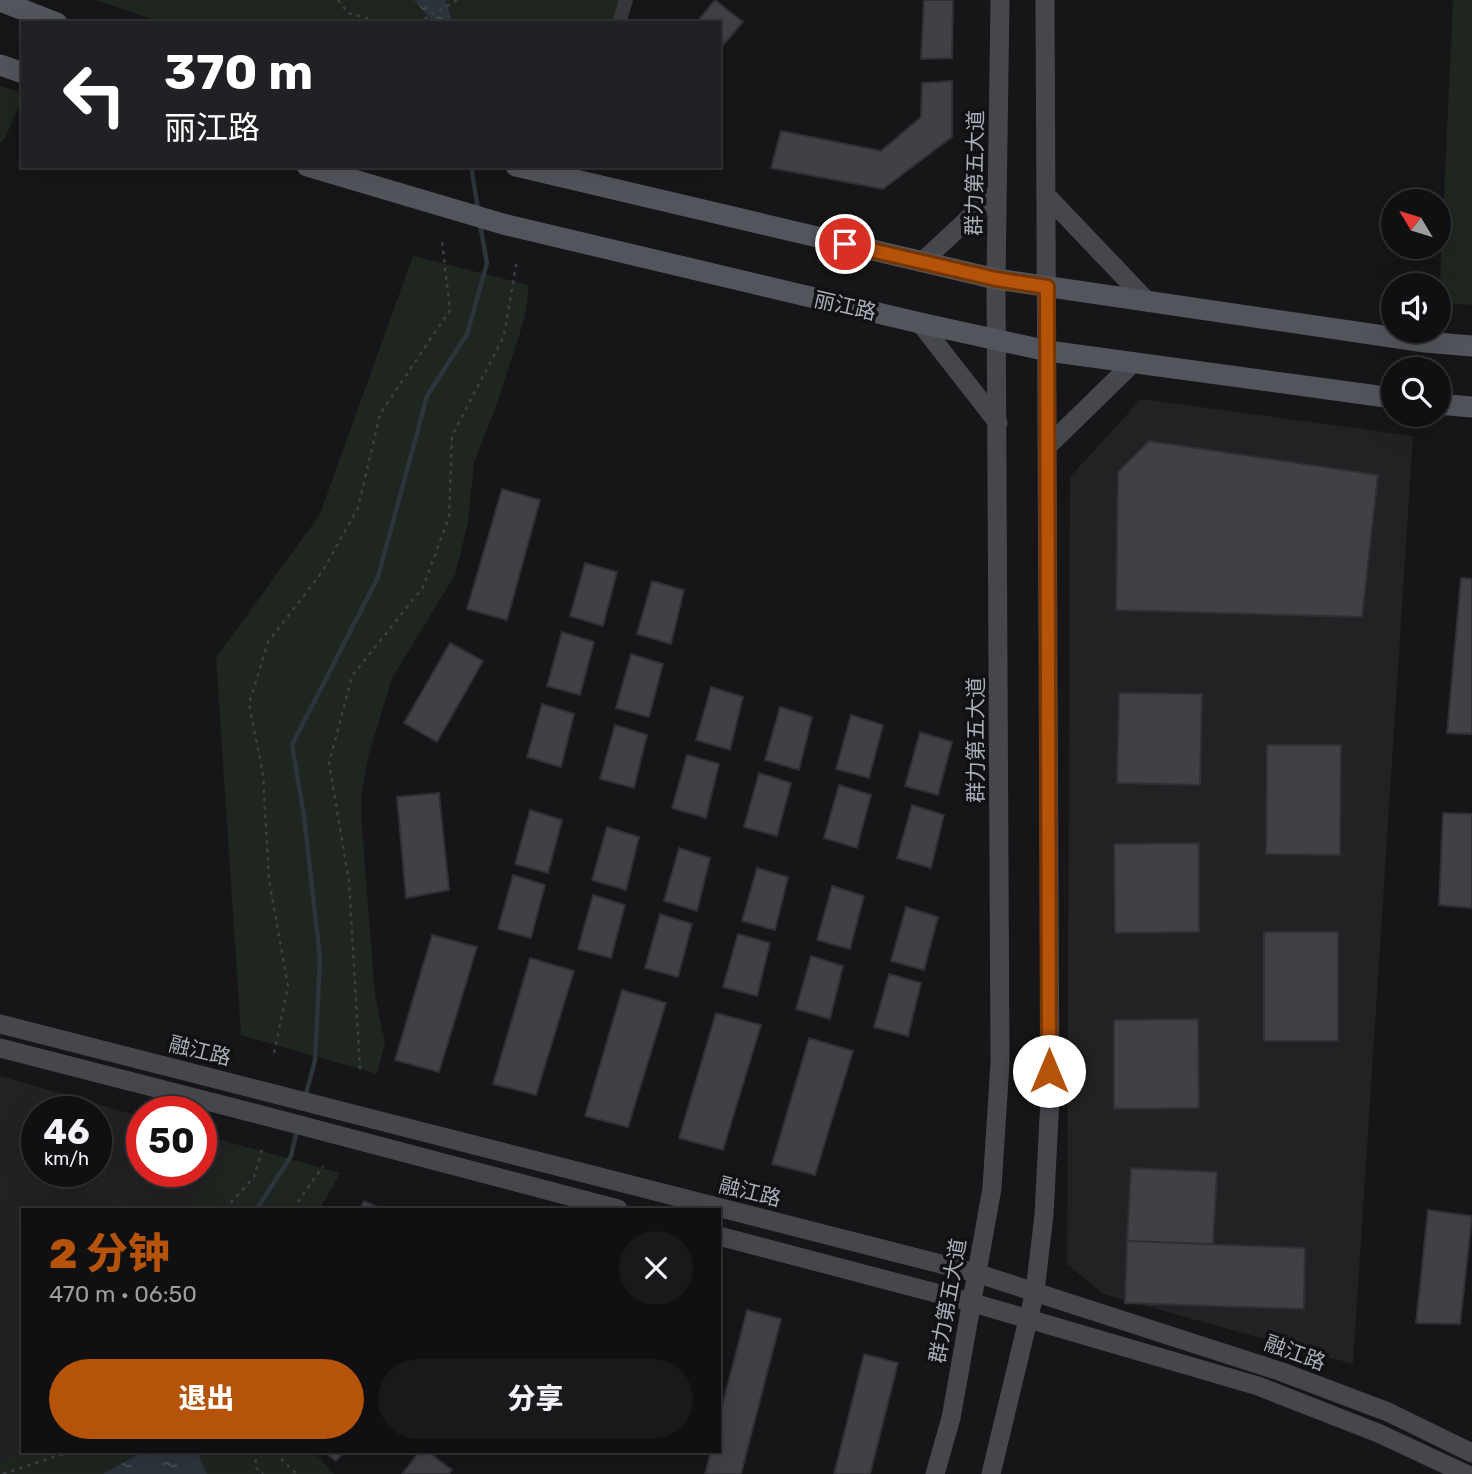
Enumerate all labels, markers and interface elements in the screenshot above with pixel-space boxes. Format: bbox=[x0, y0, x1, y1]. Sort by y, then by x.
text: 370 m bbox=[164, 43, 313, 101]
icon: left bbox=[49, 49, 140, 140]
text: 丽江路 bbox=[164, 109, 260, 147]
street label: 群力第五大道 bbox=[961, 110, 988, 236]
north arrow bbox=[1381, 189, 1451, 259]
map controls bbox=[1381, 189, 1451, 427]
pin bbox=[815, 214, 875, 274]
icon: arrive bbox=[826, 225, 864, 263]
button: sound bbox=[1381, 273, 1451, 343]
street label: 丽江路 bbox=[812, 286, 879, 325]
button: search bbox=[1381, 357, 1451, 427]
street label: 群力第五大道 bbox=[963, 677, 988, 803]
street label: 融江路 bbox=[167, 1031, 234, 1070]
position arrow bbox=[1012, 1034, 1086, 1108]
speed limit sign: 50 bbox=[126, 1096, 217, 1187]
text: 46 bbox=[43, 1111, 90, 1153]
text: km/h bbox=[44, 1148, 89, 1170]
street label: 融江路 bbox=[717, 1172, 784, 1211]
text: 2 分钟 bbox=[49, 1229, 170, 1279]
button: close bbox=[619, 1231, 693, 1305]
street label: 群力第五大道 bbox=[924, 1237, 971, 1365]
text: 470 m · 06:50 bbox=[49, 1280, 197, 1308]
street label: 融江路 bbox=[1261, 1330, 1329, 1375]
button: 退出 bbox=[49, 1359, 364, 1439]
button: 分享 bbox=[378, 1359, 693, 1439]

